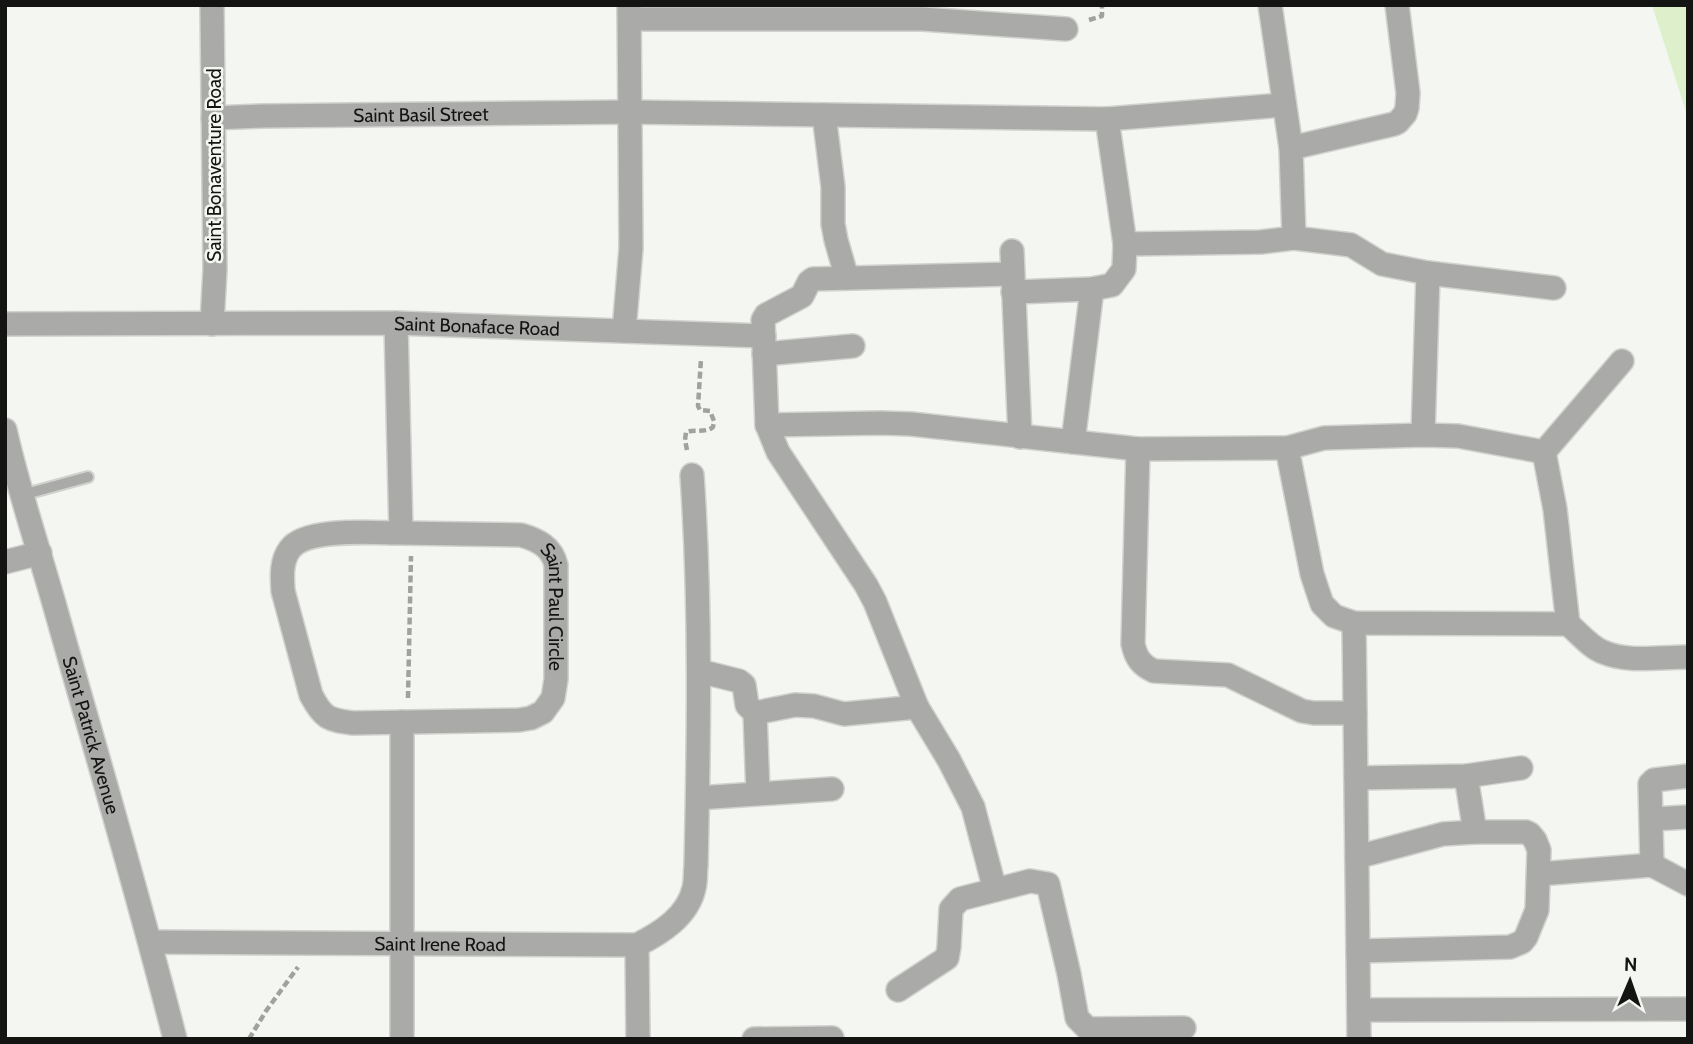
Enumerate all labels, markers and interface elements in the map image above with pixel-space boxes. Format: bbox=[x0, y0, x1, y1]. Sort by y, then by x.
street label: Saint Bonaventure Road bbox=[203, 68, 226, 262]
street label: Saint Basil Street bbox=[353, 103, 489, 127]
street label: Saint Bonaface Road bbox=[394, 312, 560, 341]
street label: Saint Paul Circle bbox=[536, 538, 567, 671]
street label: Saint Patrick Avenue bbox=[58, 654, 124, 817]
street label: Saint Irene Road bbox=[374, 932, 506, 956]
north arrow bbox=[1595, 946, 1665, 1016]
text: N bbox=[1623, 953, 1638, 976]

